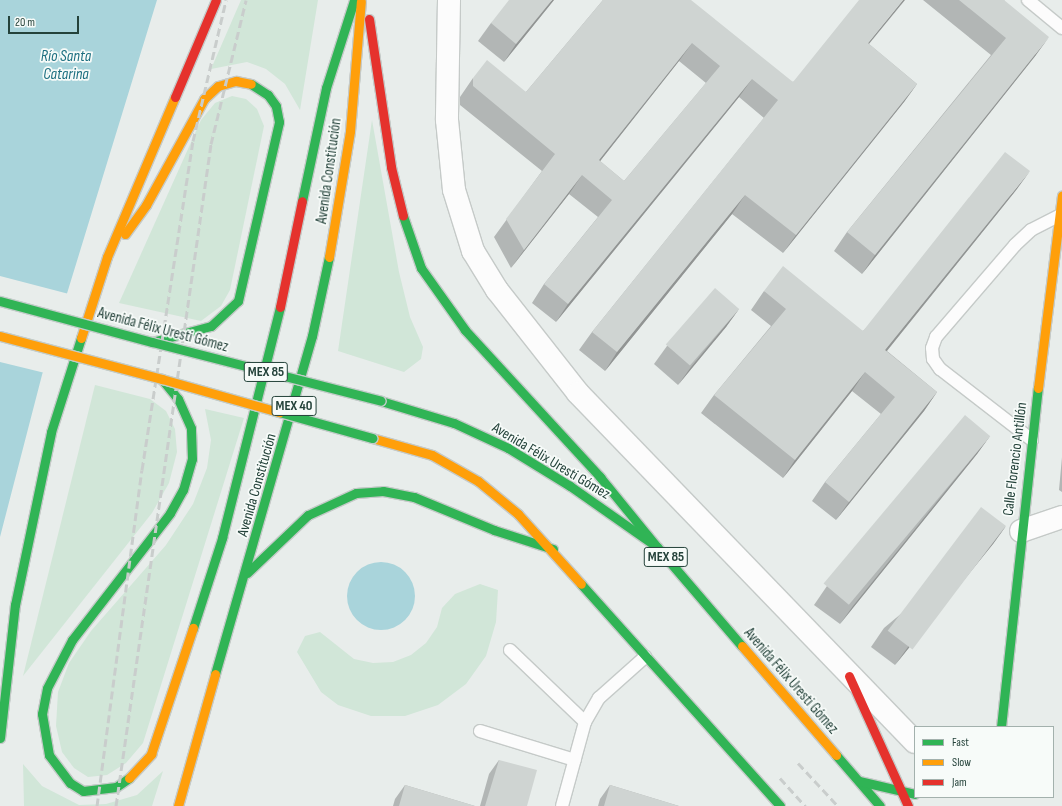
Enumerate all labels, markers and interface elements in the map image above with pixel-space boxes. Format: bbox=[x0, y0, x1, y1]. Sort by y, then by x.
scale bar bbox=[10, 8, 81, 34]
text: 20 m bbox=[15, 15, 35, 30]
water label: Río Santa Catarina bbox=[41, 47, 91, 85]
street label: Avenida Constitución bbox=[313, 117, 345, 225]
street label: Avenida Félix Uresti Gómez bbox=[96, 304, 230, 356]
road number: MEX 85 bbox=[243, 360, 289, 384]
road number: MEX 40 bbox=[271, 394, 317, 418]
street label: Calle Florencio Antillón bbox=[999, 401, 1031, 517]
street label: Avenida Félix Uresti Gómez bbox=[489, 419, 613, 503]
street label: Avenida Constitución bbox=[234, 431, 280, 539]
road number: MEX 85 bbox=[643, 545, 689, 569]
street label: Avenida Félix Uresti Gómez bbox=[740, 624, 842, 738]
legend bbox=[914, 726, 1054, 798]
text: Fast bbox=[952, 735, 969, 750]
text: Slow bbox=[952, 755, 971, 770]
text: Jam bbox=[952, 775, 967, 790]

